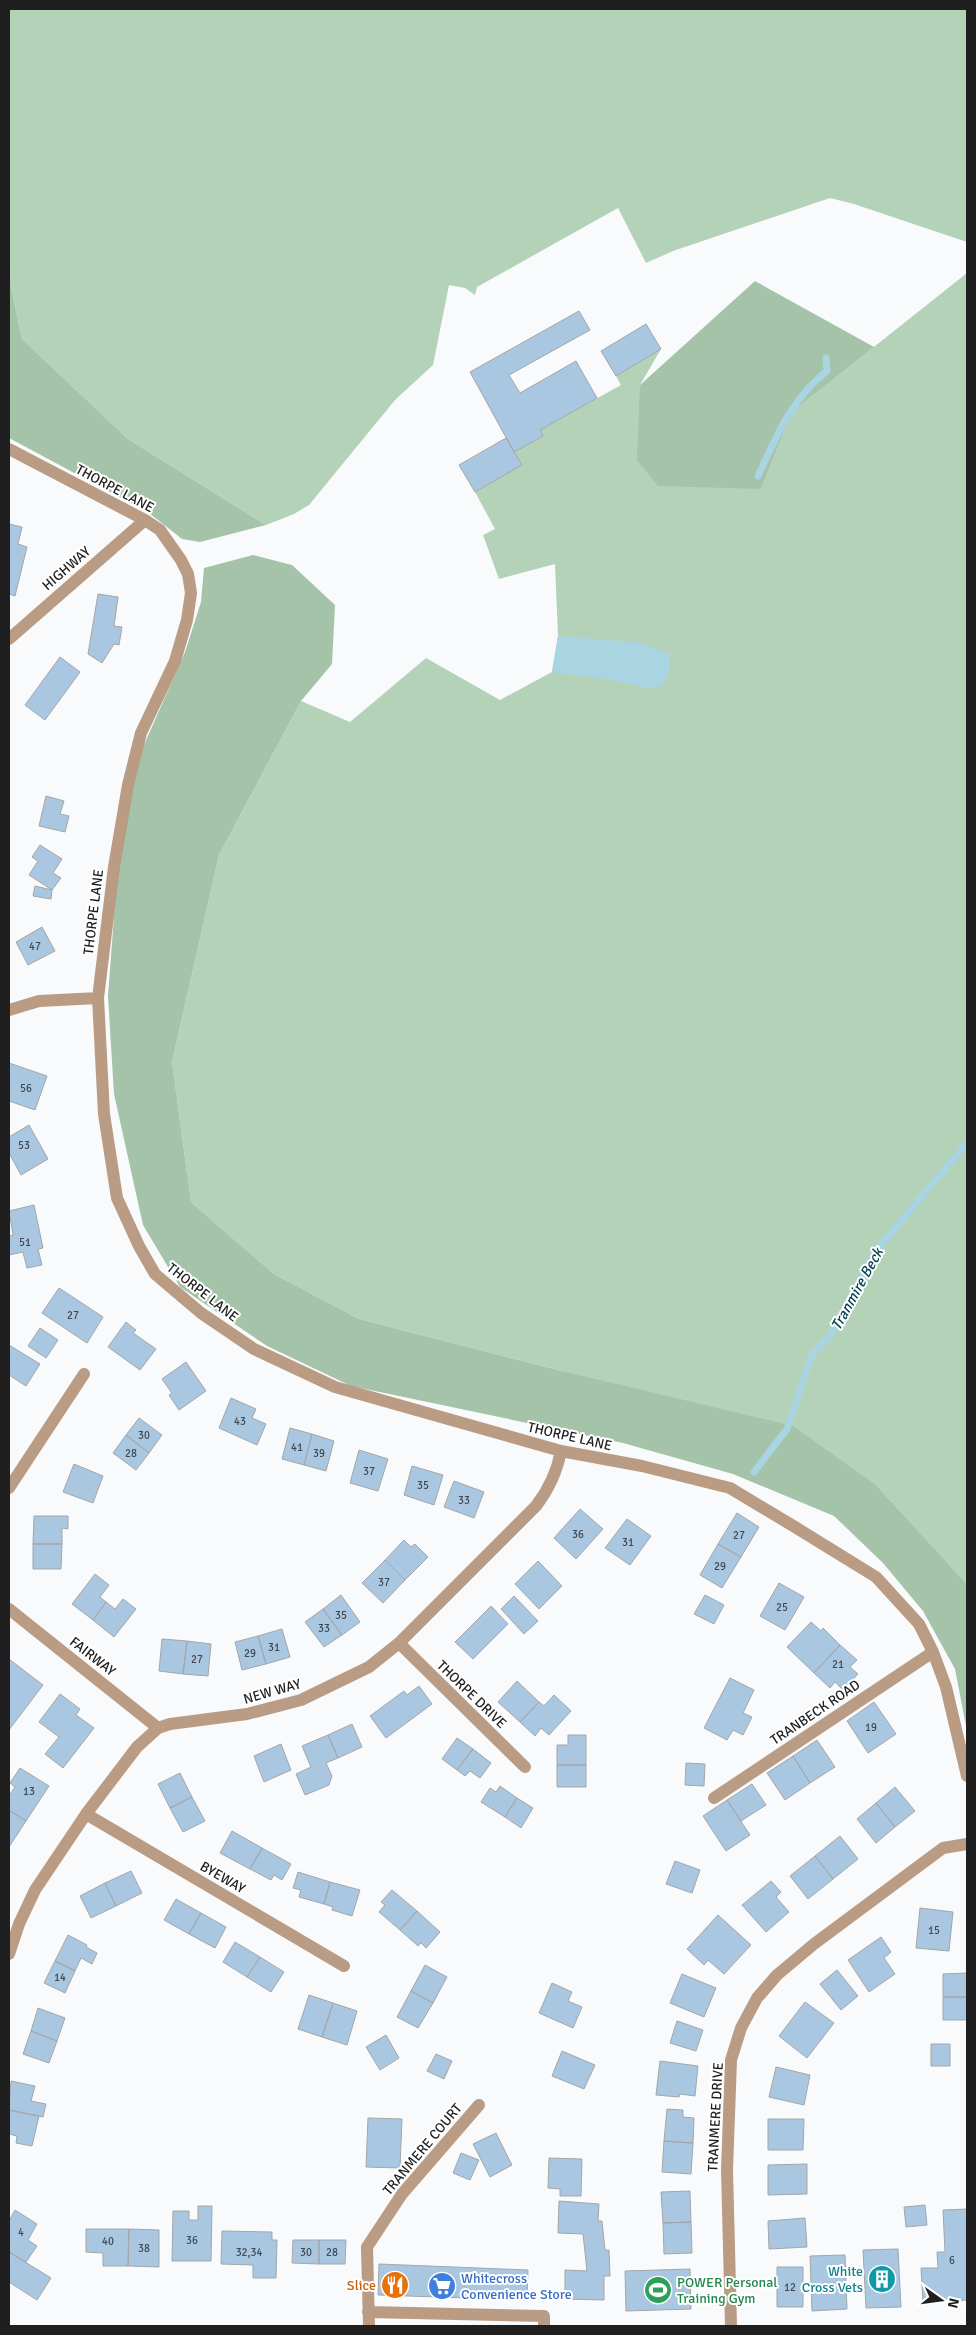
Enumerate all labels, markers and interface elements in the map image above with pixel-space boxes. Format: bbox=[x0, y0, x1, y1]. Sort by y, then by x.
street label: THORPE LANE bbox=[73, 461, 157, 516]
street label: HIGHWAY bbox=[39, 543, 94, 594]
street label: THORPE LANE bbox=[80, 868, 107, 956]
house number: 47 bbox=[29, 940, 41, 953]
house number: 56 bbox=[20, 1082, 32, 1095]
house number: 53 bbox=[18, 1139, 30, 1152]
house number: 51 bbox=[19, 1236, 31, 1249]
water label: Tranmire Beck bbox=[827, 1244, 888, 1333]
street label: THORPE LANE bbox=[164, 1259, 242, 1326]
house number: 27 bbox=[67, 1309, 79, 1322]
house number: 43 bbox=[234, 1415, 246, 1428]
street label: THORPE LANE bbox=[526, 1419, 614, 1454]
house number: 30 bbox=[138, 1429, 150, 1442]
house number: 41 bbox=[291, 1441, 303, 1454]
house number: 28 bbox=[125, 1447, 137, 1460]
house number: 39 bbox=[313, 1447, 325, 1460]
house number: 37 bbox=[363, 1465, 375, 1478]
house number: 35 bbox=[417, 1479, 429, 1492]
house number: 33 bbox=[458, 1494, 470, 1507]
house number: 36 bbox=[572, 1528, 584, 1541]
house number: 27 bbox=[733, 1529, 745, 1542]
house number: 31 bbox=[622, 1536, 634, 1549]
house number: 29 bbox=[714, 1560, 726, 1573]
house number: 37 bbox=[378, 1576, 390, 1589]
house number: 25 bbox=[776, 1601, 788, 1614]
house number: 35 bbox=[335, 1609, 347, 1622]
house number: 33 bbox=[318, 1622, 330, 1635]
street label: FAIRWAY bbox=[66, 1633, 119, 1680]
house number: 31 bbox=[268, 1641, 280, 1654]
house number: 29 bbox=[244, 1647, 256, 1660]
house number: 27 bbox=[191, 1653, 203, 1666]
street label: THORPE DRIVE bbox=[433, 1657, 510, 1732]
house number: 21 bbox=[832, 1658, 844, 1671]
street label: NEW WAY bbox=[242, 1675, 303, 1708]
street label: TRANBECK ROAD bbox=[767, 1676, 863, 1749]
house number: 19 bbox=[865, 1721, 877, 1734]
house number: 13 bbox=[23, 1785, 35, 1798]
street label: BYEWAY bbox=[197, 1858, 248, 1897]
house number: 15 bbox=[928, 1924, 940, 1937]
house number: 14 bbox=[54, 1971, 66, 1984]
street label: TRANMERE DRIVE bbox=[704, 2062, 727, 2172]
street label: TRANMERE COURT bbox=[379, 2100, 466, 2198]
house number: 4 bbox=[18, 2226, 24, 2239]
house number: 36 bbox=[186, 2234, 198, 2247]
house number: 40 bbox=[102, 2235, 114, 2248]
house number: 38 bbox=[138, 2242, 150, 2255]
house number: 32,34 bbox=[236, 2246, 262, 2259]
house number: 30 bbox=[300, 2246, 312, 2259]
house number: 28 bbox=[326, 2246, 338, 2259]
house number: 6 bbox=[949, 2254, 955, 2267]
place label: White Cross Vets bbox=[802, 2263, 863, 2296]
building icon: White Cross Vets bbox=[867, 2264, 897, 2294]
restaurant icon: Slice bbox=[380, 2270, 410, 2300]
place label: Whitecross Convenience Store bbox=[461, 2270, 572, 2303]
supermarket icon: Whitecross Convenience Store bbox=[427, 2271, 457, 2301]
place label: POWER Personal Training Gym bbox=[677, 2274, 777, 2307]
sports icon: POWER Personal Training Gym bbox=[643, 2275, 673, 2305]
north arrow bbox=[916, 2275, 966, 2325]
place label: Slice bbox=[347, 2277, 376, 2294]
house number: 12 bbox=[784, 2281, 796, 2294]
text: N bbox=[944, 2296, 963, 2310]

